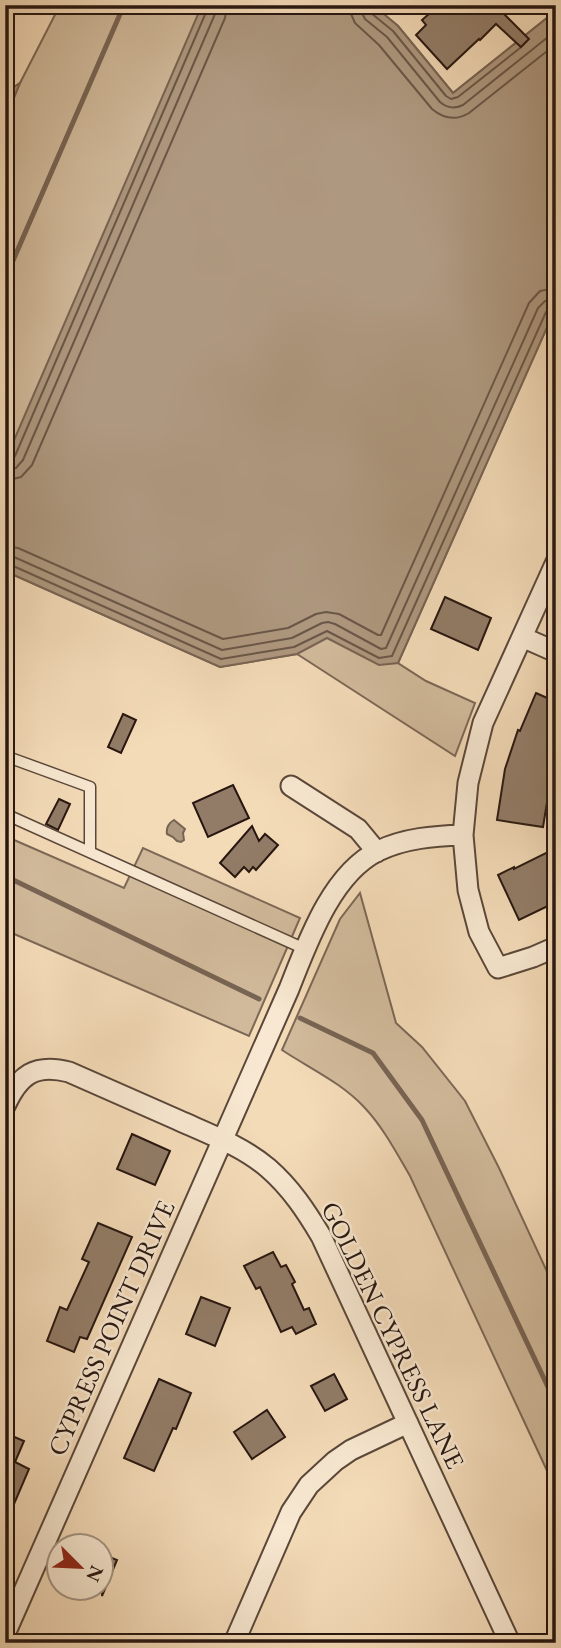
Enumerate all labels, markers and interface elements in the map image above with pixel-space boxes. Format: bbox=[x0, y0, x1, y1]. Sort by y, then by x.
street label: CYPRESS POINT DRIVE bbox=[39, 1195, 183, 1461]
street label: GOLDEN CYPRESS LANE bbox=[314, 1196, 473, 1474]
north arrow bbox=[46, 1532, 116, 1602]
text: N bbox=[80, 1562, 110, 1586]

